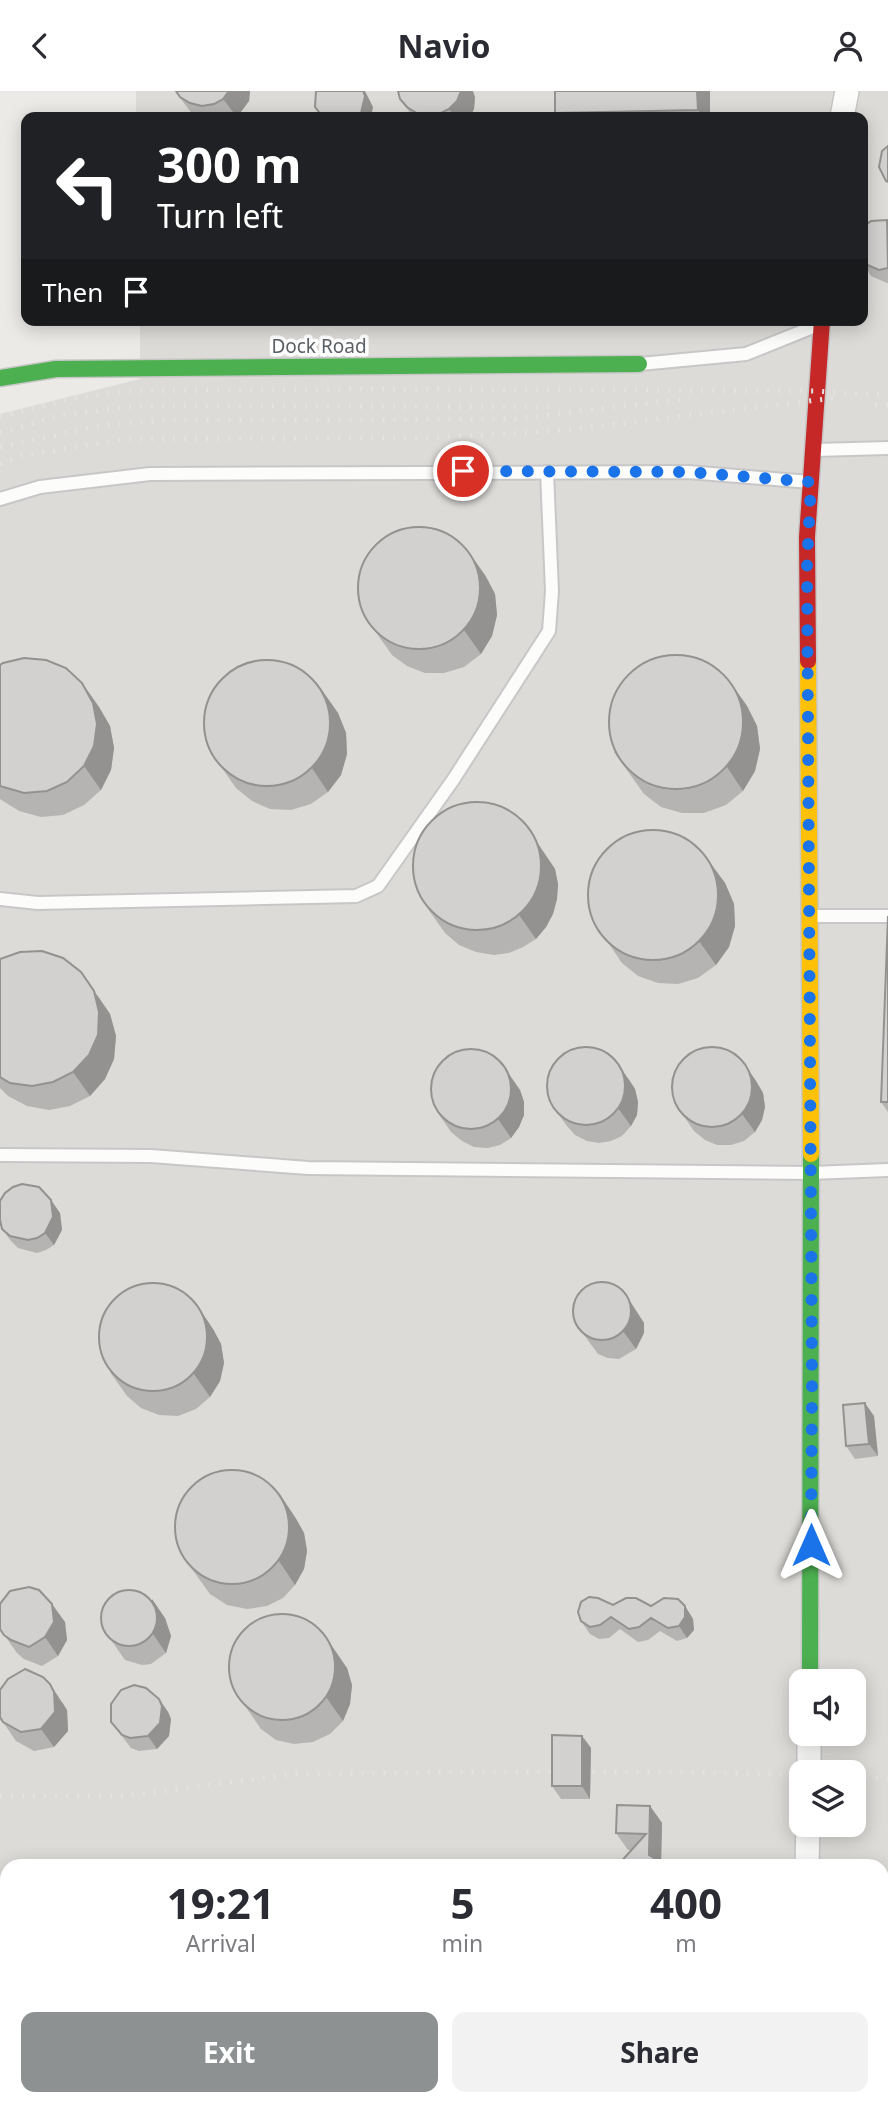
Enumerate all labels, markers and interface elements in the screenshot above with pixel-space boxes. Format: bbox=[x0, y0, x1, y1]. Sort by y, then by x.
text: Navio bbox=[397, 24, 491, 67]
icon: back bbox=[21, 27, 59, 65]
icon: person bbox=[829, 27, 867, 65]
text: 300 m bbox=[157, 131, 302, 197]
icon: left bbox=[42, 140, 133, 231]
text: Turn left bbox=[157, 194, 283, 237]
icon: arrive bbox=[117, 273, 155, 311]
text: Then bbox=[42, 274, 103, 310]
street label: Dock Road bbox=[271, 333, 367, 359]
pin bbox=[433, 441, 493, 501]
icon: arrive bbox=[444, 452, 482, 490]
position arrow bbox=[774, 1508, 848, 1582]
map controls bbox=[789, 1669, 866, 1837]
button: sound bbox=[789, 1669, 866, 1746]
button: layers bbox=[789, 1760, 866, 1837]
text: 19:21 bbox=[167, 1874, 275, 1931]
text: 5 bbox=[450, 1874, 474, 1931]
text: 400 bbox=[650, 1874, 722, 1931]
text: Arrival bbox=[186, 1927, 256, 1959]
text: min bbox=[442, 1927, 483, 1959]
text: m bbox=[675, 1927, 697, 1959]
button: Exit bbox=[21, 2012, 438, 2092]
button: Share bbox=[452, 2012, 868, 2092]

